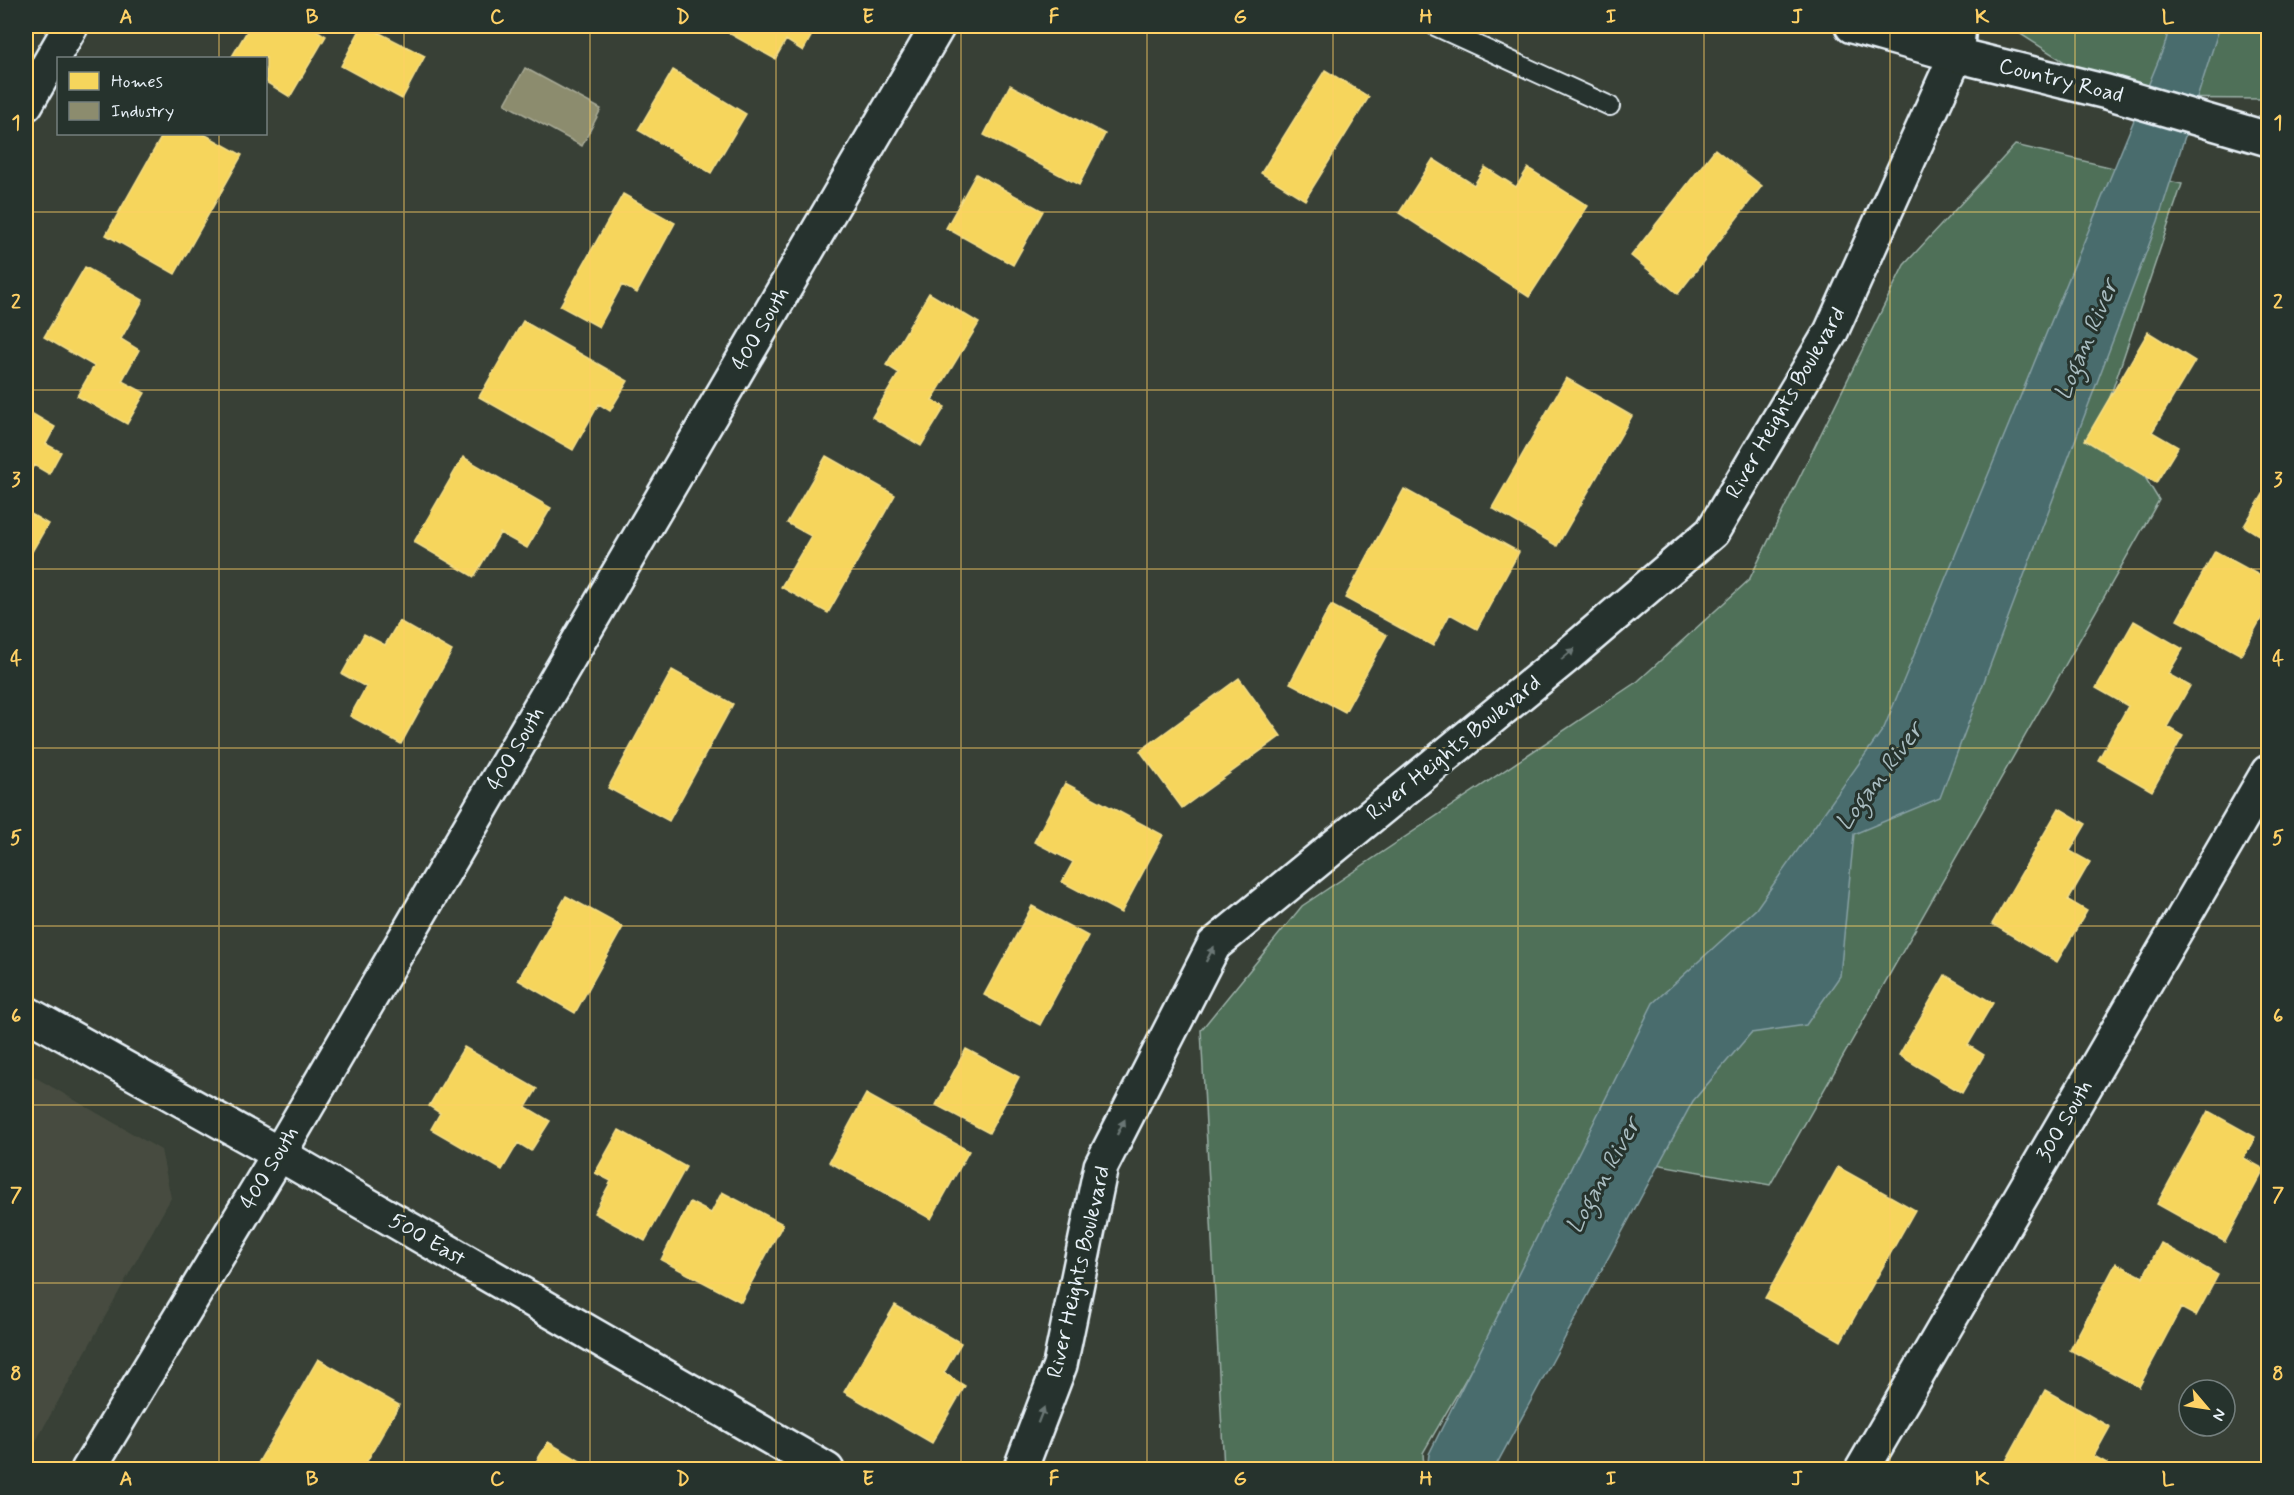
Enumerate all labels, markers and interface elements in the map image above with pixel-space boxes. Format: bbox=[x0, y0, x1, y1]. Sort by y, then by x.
text: A bbox=[119, 4, 133, 31]
text: B bbox=[306, 4, 319, 31]
text: C bbox=[490, 4, 505, 31]
text: D bbox=[676, 4, 690, 31]
text: E bbox=[862, 4, 874, 31]
text: F bbox=[1049, 4, 1060, 31]
text: G bbox=[1233, 4, 1247, 31]
text: H bbox=[1419, 4, 1433, 31]
text: I bbox=[1606, 4, 1616, 31]
text: J bbox=[1791, 4, 1803, 31]
text: K bbox=[1975, 4, 1990, 31]
text: L bbox=[2162, 4, 2175, 31]
street label: Country Road bbox=[1996, 52, 2126, 110]
legend bbox=[57, 57, 267, 135]
text: Homes bbox=[111, 70, 163, 94]
text: Industry bbox=[111, 100, 174, 124]
text: 1 bbox=[12, 110, 20, 137]
text: 1 bbox=[2274, 110, 2282, 137]
water label: Logan River bbox=[2048, 272, 2130, 406]
street label: 400 South bbox=[726, 282, 796, 376]
text: 2 bbox=[11, 289, 21, 316]
text: 2 bbox=[2273, 289, 2283, 316]
street label: River Heights Boulevard bbox=[1720, 302, 1853, 504]
text: 3 bbox=[11, 467, 21, 494]
text: 3 bbox=[2273, 467, 2283, 494]
text: 4 bbox=[10, 646, 22, 673]
text: 4 bbox=[2272, 646, 2284, 673]
one-way arrow bbox=[1560, 648, 1576, 661]
street label: River Heights Boulevard bbox=[1361, 669, 1548, 828]
street label: 400 South bbox=[481, 702, 551, 796]
water label: Logan River bbox=[1829, 714, 1935, 839]
text: 5 bbox=[10, 825, 22, 852]
text: 5 bbox=[2272, 825, 2284, 852]
one-way arrow bbox=[1205, 945, 1215, 962]
text: 6 bbox=[11, 1003, 21, 1030]
text: 6 bbox=[2273, 1003, 2283, 1030]
street label: 300 South bbox=[2031, 1075, 2099, 1167]
water label: Logan River bbox=[1560, 1109, 1653, 1241]
one-way arrow bbox=[1116, 1119, 1126, 1136]
street label: 400 South bbox=[234, 1121, 306, 1215]
street label: River Heights Boulevard bbox=[1041, 1163, 1118, 1381]
text: 7 bbox=[10, 1182, 22, 1209]
text: 7 bbox=[2272, 1182, 2284, 1209]
street label: 500 East bbox=[384, 1207, 470, 1273]
text: 8 bbox=[10, 1361, 22, 1388]
text: 8 bbox=[2272, 1361, 2284, 1388]
north arrow bbox=[2177, 1378, 2237, 1438]
text: N bbox=[2207, 1405, 2231, 1424]
one-way arrow bbox=[1037, 1406, 1046, 1424]
text: A bbox=[119, 1466, 133, 1493]
text: B bbox=[306, 1466, 319, 1493]
text: C bbox=[490, 1466, 505, 1493]
text: D bbox=[676, 1466, 690, 1493]
text: E bbox=[862, 1466, 874, 1493]
text: F bbox=[1049, 1466, 1060, 1493]
text: G bbox=[1233, 1466, 1247, 1493]
text: H bbox=[1419, 1466, 1433, 1493]
text: I bbox=[1606, 1466, 1616, 1493]
text: J bbox=[1791, 1466, 1803, 1493]
text: K bbox=[1975, 1466, 1990, 1493]
text: L bbox=[2162, 1466, 2175, 1493]

